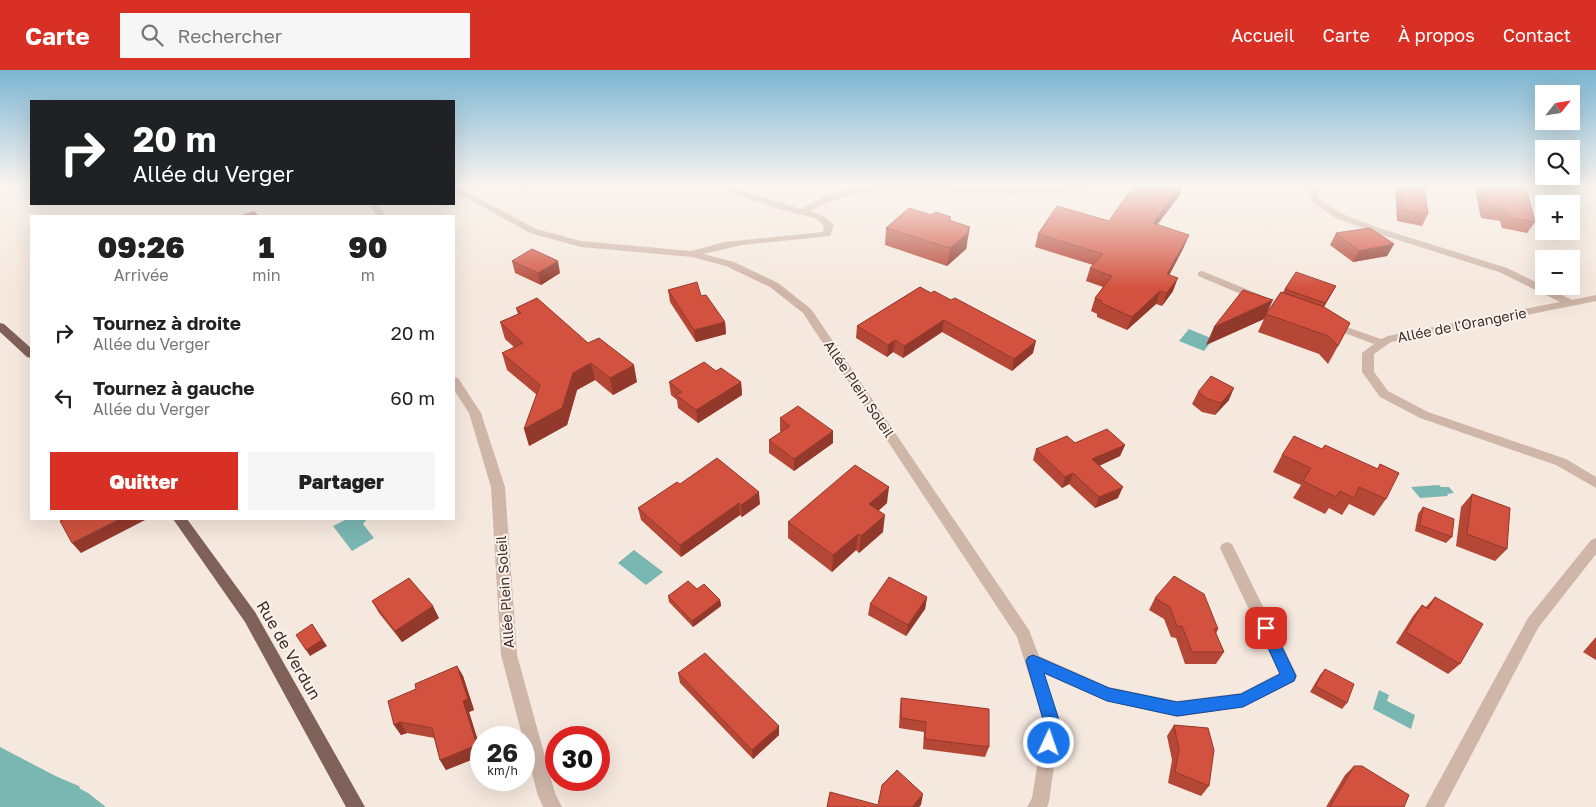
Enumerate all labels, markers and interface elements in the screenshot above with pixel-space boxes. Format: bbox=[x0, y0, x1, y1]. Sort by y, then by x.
search box bbox=[120, 13, 470, 58]
text: Carte bbox=[25, 21, 90, 50]
icon: search bbox=[138, 21, 166, 49]
text: Rechercher bbox=[178, 24, 282, 47]
text: Accueil bbox=[1231, 24, 1295, 46]
text: Carte bbox=[1323, 24, 1370, 46]
text: À propos bbox=[1398, 24, 1475, 46]
text: Contact bbox=[1503, 24, 1571, 46]
north arrow bbox=[1535, 85, 1580, 130]
map controls bbox=[1535, 85, 1580, 295]
text: 20 m bbox=[133, 118, 216, 160]
icon: right bbox=[50, 120, 115, 185]
button: search bbox=[1535, 140, 1580, 185]
text: Allée du Verger bbox=[133, 160, 294, 187]
button: + bbox=[1535, 195, 1580, 240]
text: 09:26 bbox=[98, 229, 185, 265]
text: 1 bbox=[259, 229, 274, 265]
text: 90 bbox=[348, 229, 387, 265]
button: − bbox=[1535, 250, 1580, 295]
text: Arrivée bbox=[114, 265, 169, 285]
text: min bbox=[252, 265, 281, 285]
text: m bbox=[361, 265, 375, 285]
street label: Allée de l'Orangerie bbox=[1396, 304, 1528, 345]
text: Tournez à droite bbox=[93, 311, 241, 334]
icon: right bbox=[50, 319, 78, 347]
text: 20 m bbox=[391, 321, 435, 344]
text: Allée du Verger bbox=[93, 334, 210, 354]
street label: Allée Plein Soleil bbox=[821, 337, 898, 440]
text: Tournez à gauche bbox=[93, 376, 254, 399]
icon: left bbox=[50, 384, 78, 412]
text: 60 m bbox=[390, 386, 435, 409]
text: Allée du Verger bbox=[93, 399, 210, 419]
button: Quitter bbox=[50, 452, 238, 510]
button: Partager bbox=[248, 452, 435, 510]
street label: Allée Plein Soleil bbox=[492, 535, 517, 649]
street label: Rue de Verdun bbox=[253, 597, 325, 703]
pin bbox=[1245, 607, 1287, 649]
icon: arrive bbox=[1252, 614, 1280, 642]
position arrow bbox=[1022, 716, 1074, 768]
speed limit sign: 30 bbox=[545, 726, 610, 791]
text: 26 bbox=[487, 737, 518, 768]
text: km/h bbox=[487, 763, 518, 778]

